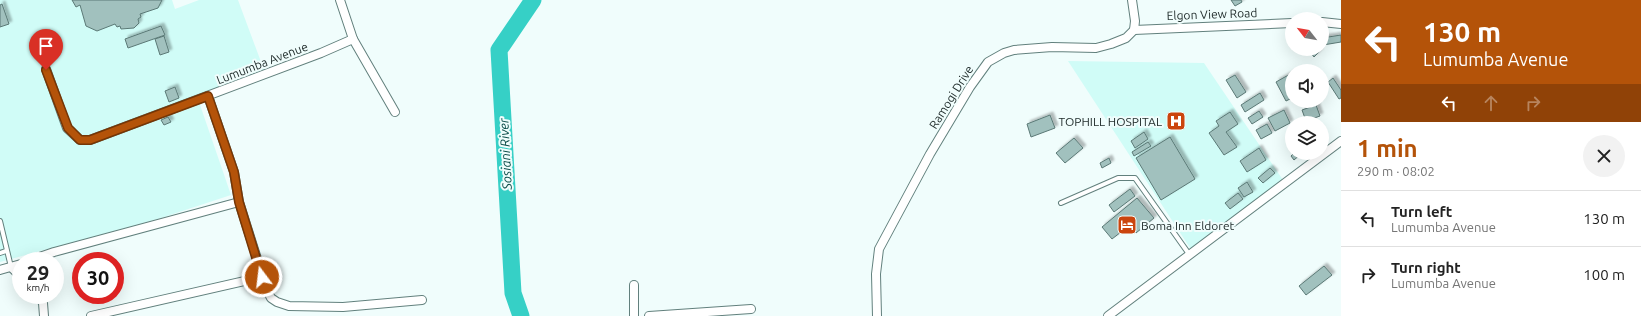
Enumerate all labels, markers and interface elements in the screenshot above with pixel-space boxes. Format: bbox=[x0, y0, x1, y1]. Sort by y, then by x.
street label: Elgon View Road bbox=[1166, 6, 1258, 22]
north arrow bbox=[1285, 12, 1329, 56]
map controls bbox=[1285, 12, 1329, 160]
icon: left bbox=[1357, 16, 1409, 68]
text: 130 m bbox=[1423, 16, 1501, 47]
pin bbox=[29, 29, 63, 70]
icon: arrive bbox=[35, 35, 57, 57]
street label: Lumumba Avenue bbox=[214, 40, 310, 86]
text: Lumumba Avenue bbox=[1423, 49, 1568, 69]
street label: Ramogi Drive bbox=[926, 63, 976, 131]
button: sound bbox=[1285, 64, 1329, 108]
icon: left bbox=[1438, 92, 1460, 114]
icon: ahead bbox=[1480, 92, 1502, 114]
icon: right bbox=[1522, 92, 1544, 114]
hospital icon: TOPHILL HOSPITAL bbox=[1165, 110, 1187, 132]
place label: TOPHILL HOSPITAL bbox=[1059, 115, 1162, 128]
button: layers bbox=[1285, 116, 1329, 160]
water label: Sosiani River bbox=[496, 117, 514, 191]
text: 1 min bbox=[1357, 135, 1418, 162]
button: close bbox=[1583, 135, 1625, 177]
text: 290 m · 08:02 bbox=[1357, 164, 1435, 178]
text: Turn left bbox=[1391, 203, 1452, 220]
icon: left bbox=[1357, 208, 1379, 230]
text: 130 m bbox=[1583, 210, 1625, 227]
hotel icon: Boma Inn Eldoret bbox=[1116, 214, 1138, 236]
place label: Boma Inn Eldoret bbox=[1141, 219, 1235, 232]
text: Lumumba Avenue bbox=[1391, 220, 1496, 234]
speed limit sign: 30 bbox=[72, 252, 124, 304]
position arrow bbox=[241, 256, 283, 298]
text: Turn right bbox=[1391, 259, 1461, 276]
text: 29 bbox=[27, 261, 49, 284]
icon: right bbox=[1357, 264, 1379, 286]
text: 100 m bbox=[1583, 266, 1625, 283]
text: Lumumba Avenue bbox=[1391, 276, 1496, 290]
text: km/h bbox=[26, 282, 50, 293]

